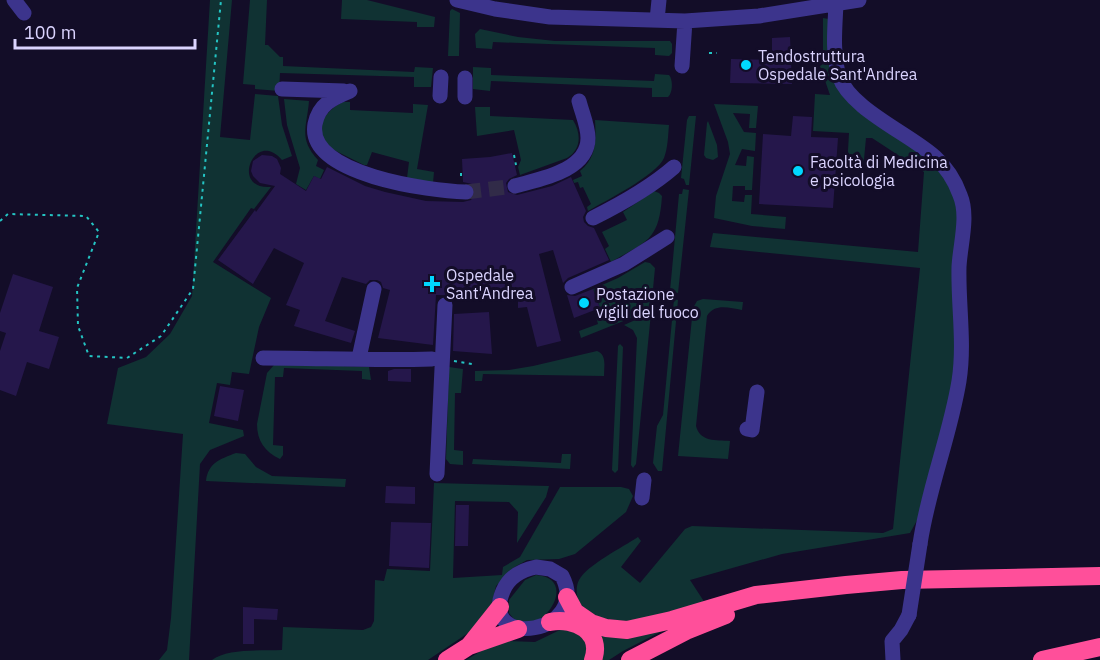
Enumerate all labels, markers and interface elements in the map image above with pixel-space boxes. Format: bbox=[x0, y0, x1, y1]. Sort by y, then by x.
scale bar bbox=[15, 12, 195, 50]
text: 100 m bbox=[24, 21, 76, 44]
place label: Tendostruttura Ospedale Sant'Andrea bbox=[758, 46, 918, 84]
marker: Tendostruttura Ospedale Sant'Andrea bbox=[739, 58, 753, 72]
place label: Facoltà di Medicina e psicologia bbox=[810, 152, 948, 190]
marker: Facoltà di Medicina e psicologia bbox=[791, 164, 805, 178]
place label: Ospedale Sant'Andrea bbox=[446, 265, 534, 303]
marker: Ospedale Sant'Andrea bbox=[423, 275, 441, 293]
place label: Postazione vigili del fuoco bbox=[596, 284, 699, 322]
marker: Postazione vigili del fuoco bbox=[577, 296, 591, 310]

